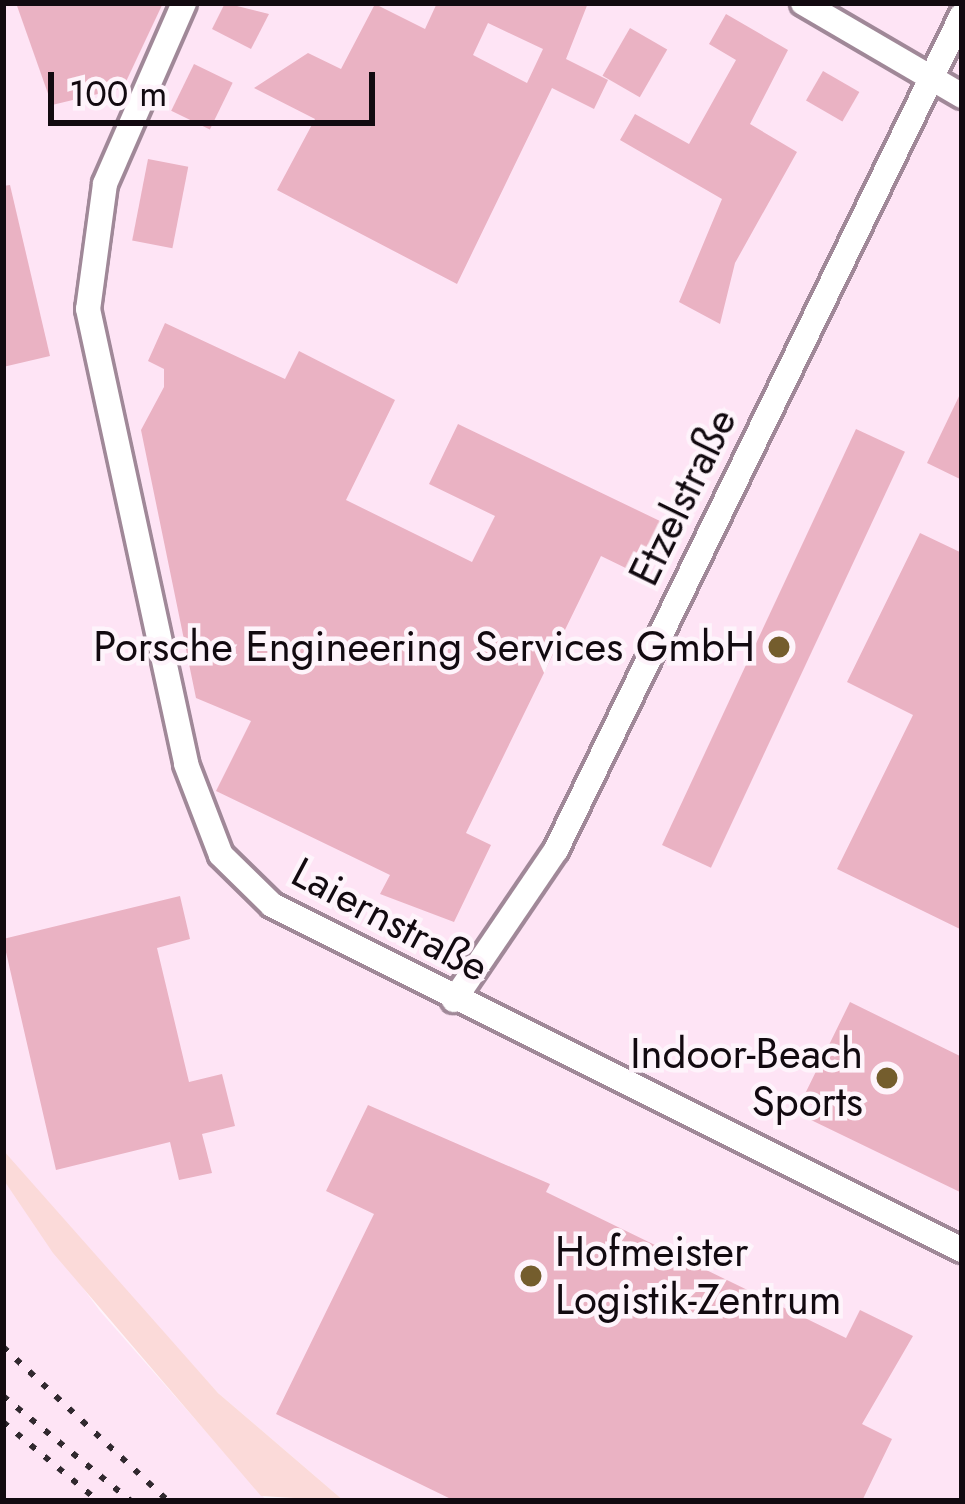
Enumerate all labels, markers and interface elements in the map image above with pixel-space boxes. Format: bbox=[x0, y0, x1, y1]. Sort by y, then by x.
scale bar bbox=[54, 48, 381, 122]
text: 100 m bbox=[69, 67, 167, 119]
street label: Etzelstraße bbox=[619, 401, 747, 593]
place label: Porsche Engineering Services GmbH bbox=[93, 622, 755, 672]
marker: Porsche Engineering Services GmbH bbox=[766, 634, 792, 660]
street label: Laiernstraße bbox=[283, 847, 497, 993]
place label: Indoor-Beach Sports bbox=[630, 1029, 863, 1128]
marker: Indoor-Beach Sports bbox=[874, 1065, 900, 1091]
place label: Hofmeister Logistik-Zentrum bbox=[555, 1227, 842, 1326]
marker: Hofmeister Logistik-Zentrum bbox=[518, 1263, 544, 1289]

